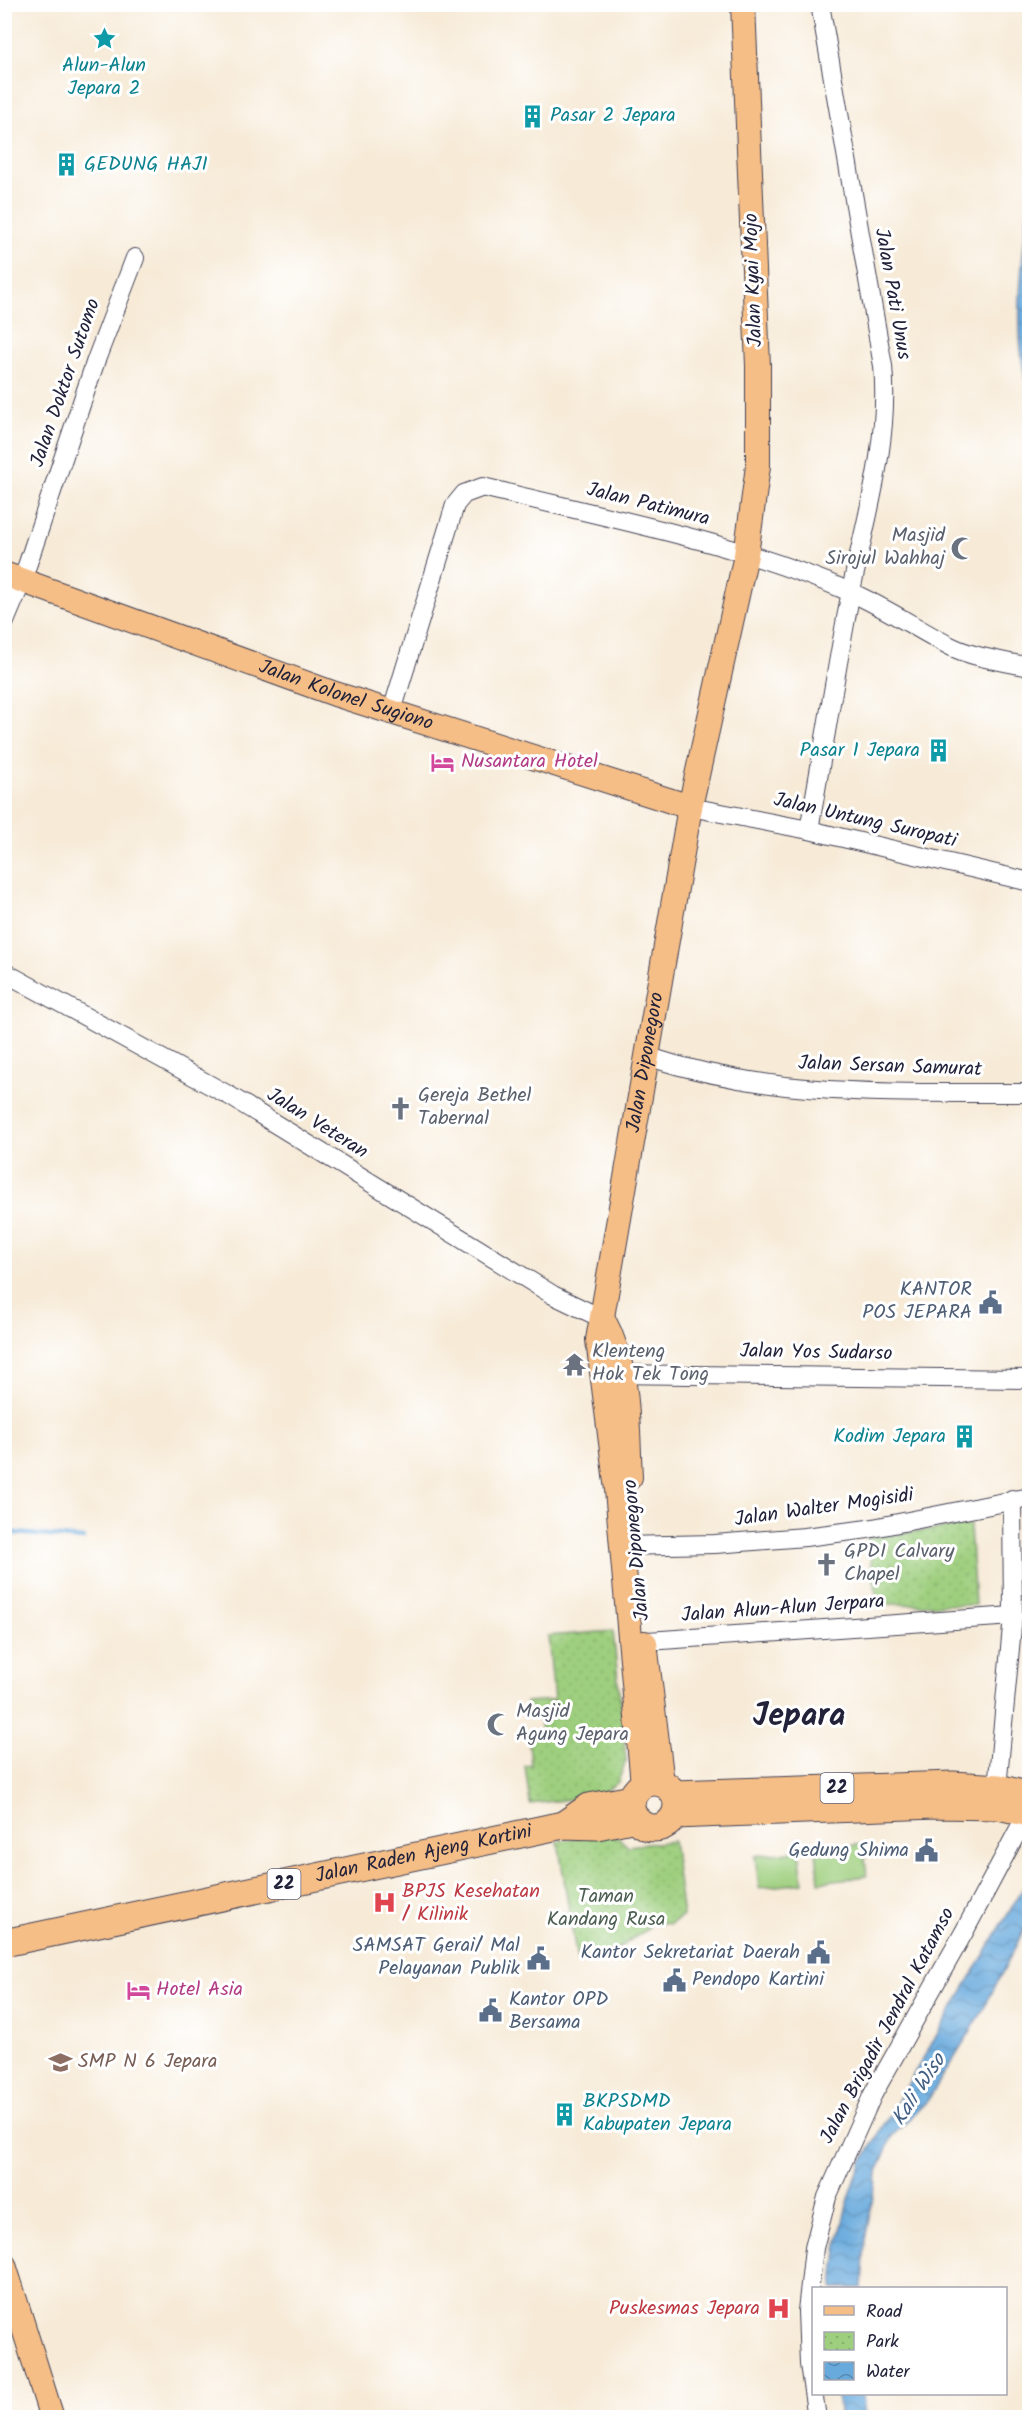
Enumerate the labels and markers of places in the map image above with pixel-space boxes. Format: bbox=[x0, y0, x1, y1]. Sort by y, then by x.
place icon: Alun-Alun Jepara 2 bbox=[91, 25, 117, 51]
place label: Alun-Alun Jepara 2 bbox=[62, 50, 146, 105]
place label: Pasar 2 Jepara bbox=[550, 100, 676, 132]
building icon: Pasar 2 Jepara bbox=[519, 103, 545, 129]
place label: GEDUNG HAJI bbox=[84, 149, 208, 181]
building icon: GEDUNG HAJI bbox=[53, 152, 79, 178]
place label: Masjid Sirojul Wahhaj bbox=[825, 520, 946, 575]
mosque icon: Masjid Sirojul Wahhaj bbox=[950, 535, 976, 561]
place label: Pasar 1 Jepara bbox=[800, 735, 920, 767]
building icon: Pasar 1 Jepara bbox=[925, 738, 951, 764]
place label: Nusantara Hotel bbox=[461, 746, 598, 778]
hotel icon: Nusantara Hotel bbox=[430, 749, 456, 775]
place label: Gereja Bethel Tabernal bbox=[418, 1080, 532, 1135]
church icon: Gereja Bethel Tabernal bbox=[387, 1095, 413, 1121]
place label: KANTOR POS JEPARA bbox=[862, 1274, 972, 1329]
public building icon: KANTOR POS JEPARA bbox=[977, 1289, 1003, 1315]
place label: Klenteng Hok Tek Tong bbox=[592, 1336, 709, 1391]
temple icon: Klenteng Hok Tek Tong bbox=[561, 1351, 587, 1377]
place label: Kodim Jepara bbox=[833, 1421, 946, 1453]
building icon: Kodim Jepara bbox=[951, 1424, 977, 1450]
place label: GPDI Calvary Chapel bbox=[844, 1536, 955, 1591]
church icon: GPDI Calvary Chapel bbox=[813, 1551, 839, 1577]
place label: Masjid Agung Jepara bbox=[516, 1696, 629, 1751]
mosque icon: Masjid Agung Jepara bbox=[485, 1711, 511, 1737]
place label: Gedung Shima bbox=[789, 1835, 909, 1867]
public building icon: Gedung Shima bbox=[914, 1838, 940, 1864]
place label: BPJS Kesehatan / Kilinik bbox=[402, 1876, 540, 1931]
hospital icon: BPJS Kesehatan / Kilinik bbox=[371, 1890, 397, 1916]
place label: SAMSAT Gerai/ Mal Pelayanan Publik bbox=[353, 1930, 521, 1985]
place label: Kantor Sekretariat Daerah bbox=[580, 1937, 800, 1969]
public building icon: Kantor Sekretariat Daerah bbox=[805, 1940, 831, 1966]
public building icon: SAMSAT Gerai/ Mal Pelayanan Publik bbox=[525, 1945, 551, 1971]
place label: Pendopo Kartini bbox=[692, 1964, 825, 1996]
public building icon: Pendopo Kartini bbox=[661, 1967, 687, 1993]
place label: Hotel Asia bbox=[156, 1974, 243, 2006]
hotel icon: Hotel Asia bbox=[125, 1977, 151, 2003]
place label: Kantor OPD Bersama bbox=[509, 1984, 608, 2039]
public building icon: Kantor OPD Bersama bbox=[478, 1998, 504, 2024]
place label: SMP N 6 Jepara bbox=[78, 2046, 217, 2078]
school or university icon: SMP N 6 Jepara bbox=[47, 2049, 73, 2075]
place label: BKPSDMD Kabupaten Jepara bbox=[583, 2086, 732, 2141]
building icon: BKPSDMD Kabupaten Jepara bbox=[552, 2101, 578, 2127]
place label: Puskesmas Jepara bbox=[609, 2293, 760, 2325]
hospital icon: Puskesmas Jepara bbox=[765, 2296, 791, 2322]

